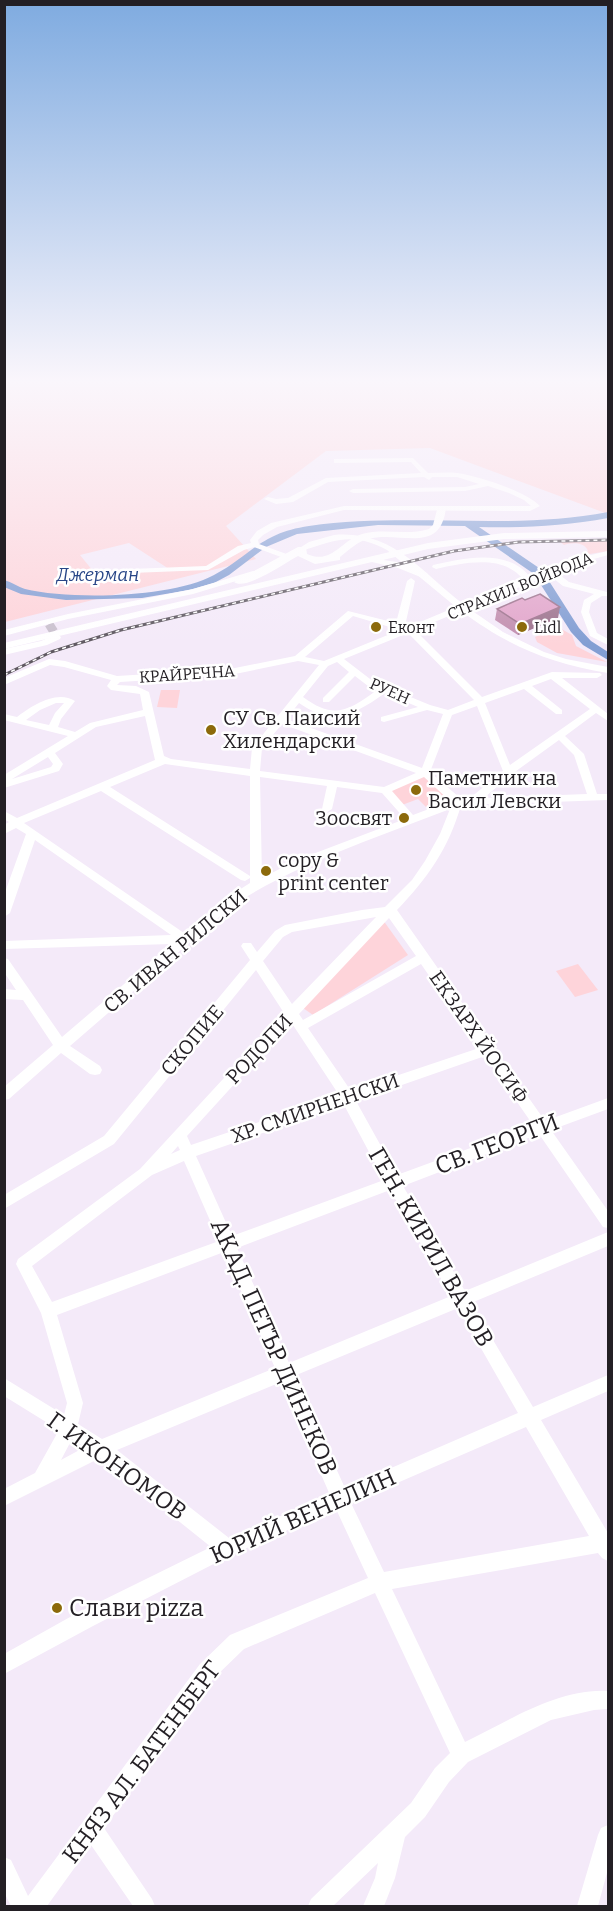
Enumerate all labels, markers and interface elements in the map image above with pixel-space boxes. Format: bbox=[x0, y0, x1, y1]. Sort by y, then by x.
street label: СТРАХИЛ ВОЙВОДА bbox=[444, 547, 596, 624]
water label: Джерман bbox=[55, 564, 139, 586]
place label: Еконт bbox=[388, 618, 435, 637]
place label: Lidl bbox=[534, 618, 562, 637]
marker: Еконт bbox=[369, 620, 383, 634]
marker: Lidl bbox=[515, 620, 529, 634]
street label: КРАЙРЕЧНА bbox=[138, 660, 236, 687]
street label: РУЕН bbox=[367, 674, 413, 708]
place label: СУ Св. Паисий Хилендарски bbox=[223, 706, 360, 753]
marker: СУ Св. Паисий Хилендарски bbox=[204, 723, 218, 737]
place label: Паметник на Васил Левски bbox=[428, 766, 561, 813]
marker: Паметник на Васил Левски bbox=[409, 783, 423, 797]
place label: Зоосвят bbox=[315, 806, 392, 830]
marker: Зоосвят bbox=[397, 811, 411, 825]
place label: copy & print center bbox=[278, 848, 389, 895]
marker: copy & print center bbox=[259, 864, 273, 878]
street label: СВ. ИВАН РИЛСКИ bbox=[99, 884, 251, 1018]
street label: ЕКЗАРХ ЙОСИФ bbox=[424, 966, 534, 1108]
street label: СКОПИЕ bbox=[155, 1000, 229, 1080]
street label: РОДОПИ bbox=[221, 1009, 297, 1089]
street label: ХР. СМИРНЕНСКИ bbox=[228, 1068, 402, 1148]
street label: СВ. ГЕОРГИ bbox=[431, 1108, 563, 1180]
street label: ГЕН. КИРИЛ ВАЗОВ bbox=[363, 1142, 499, 1352]
street label: АКАД. ПЕТЪР ДИНЕКОВ bbox=[205, 1215, 343, 1479]
street label: Г. ИКОНОМОВ bbox=[42, 1406, 192, 1526]
street label: ЮРИЙ ВЕНЕЛИН bbox=[206, 1463, 400, 1569]
place label: Слави pizza bbox=[69, 1594, 204, 1622]
marker: Слави pizza bbox=[50, 1601, 64, 1615]
street label: КНЯЗ АЛ. БАТЕНБЕРГ bbox=[57, 1655, 227, 1869]

